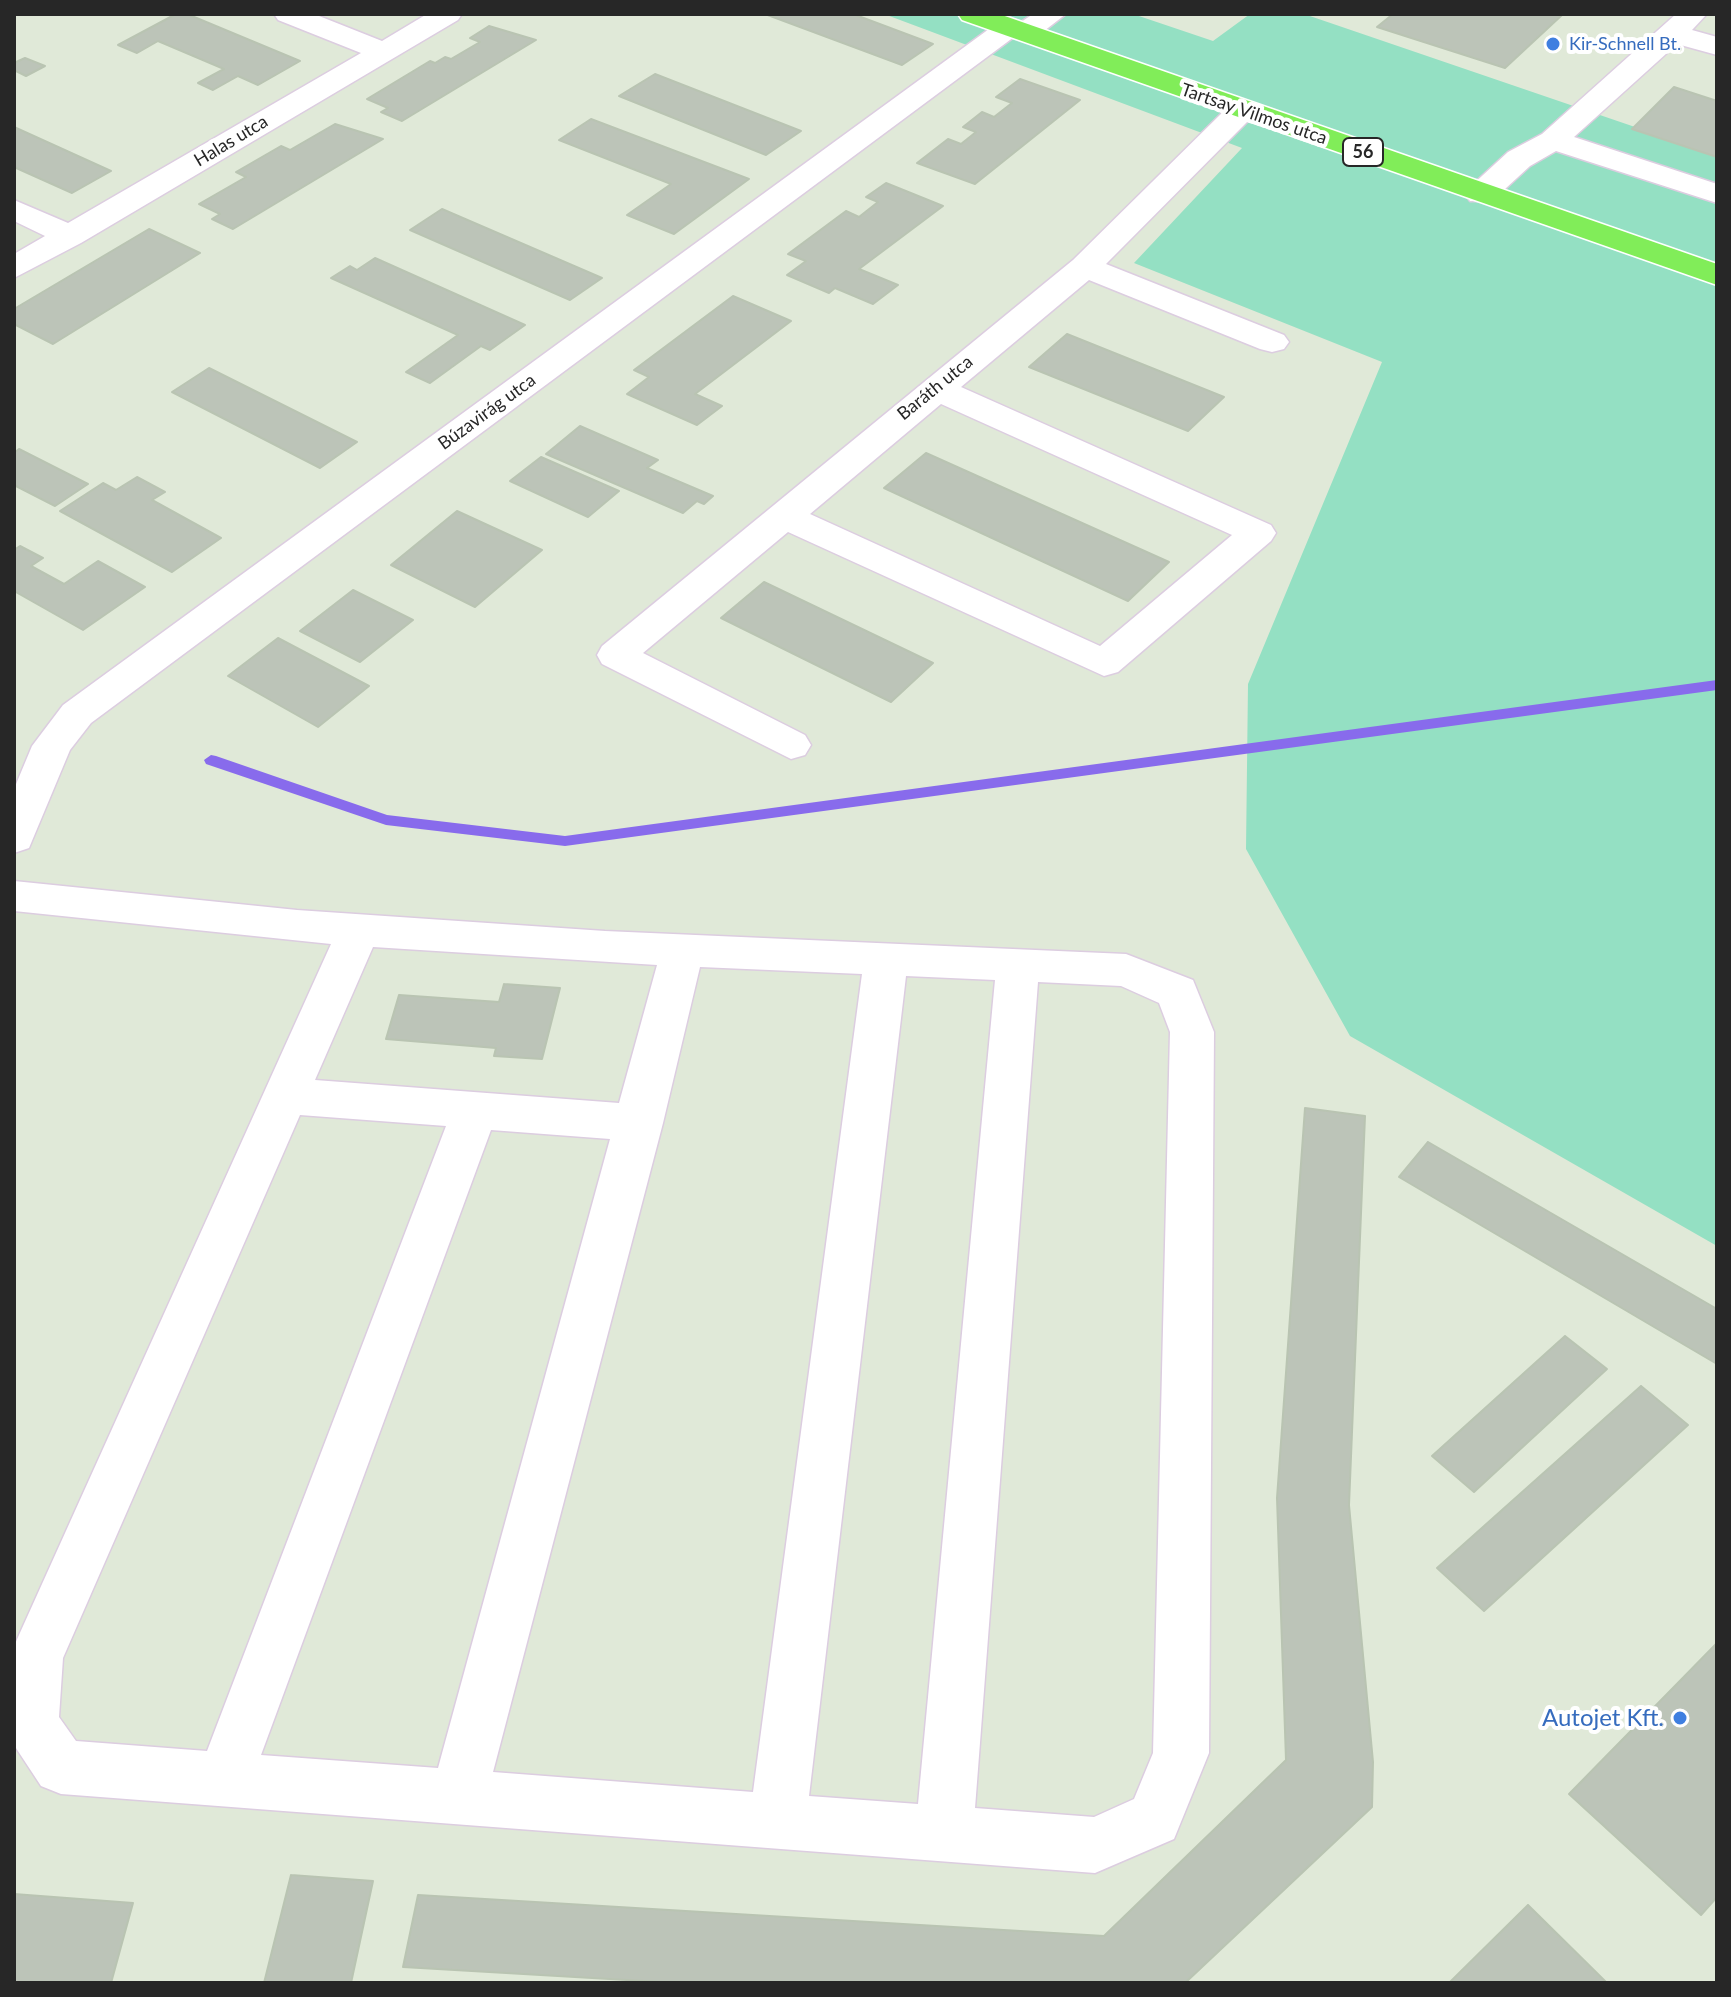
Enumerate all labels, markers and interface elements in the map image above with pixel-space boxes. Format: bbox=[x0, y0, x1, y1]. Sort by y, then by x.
place label: Kir-Schnell Bt. bbox=[1569, 33, 1681, 55]
marker: Kir-Schnell Bt. bbox=[1544, 35, 1562, 53]
street label: Tartsay Vilmos utca bbox=[1178, 79, 1330, 149]
street label: Halas utca bbox=[190, 111, 272, 171]
road number: 56 bbox=[1343, 138, 1383, 166]
street label: Baráth utca bbox=[893, 351, 977, 425]
street label: Búzavirág utca bbox=[434, 369, 540, 455]
place label: Autojet Kft. bbox=[1542, 1704, 1664, 1732]
marker: Autojet Kft. bbox=[1671, 1709, 1689, 1727]

